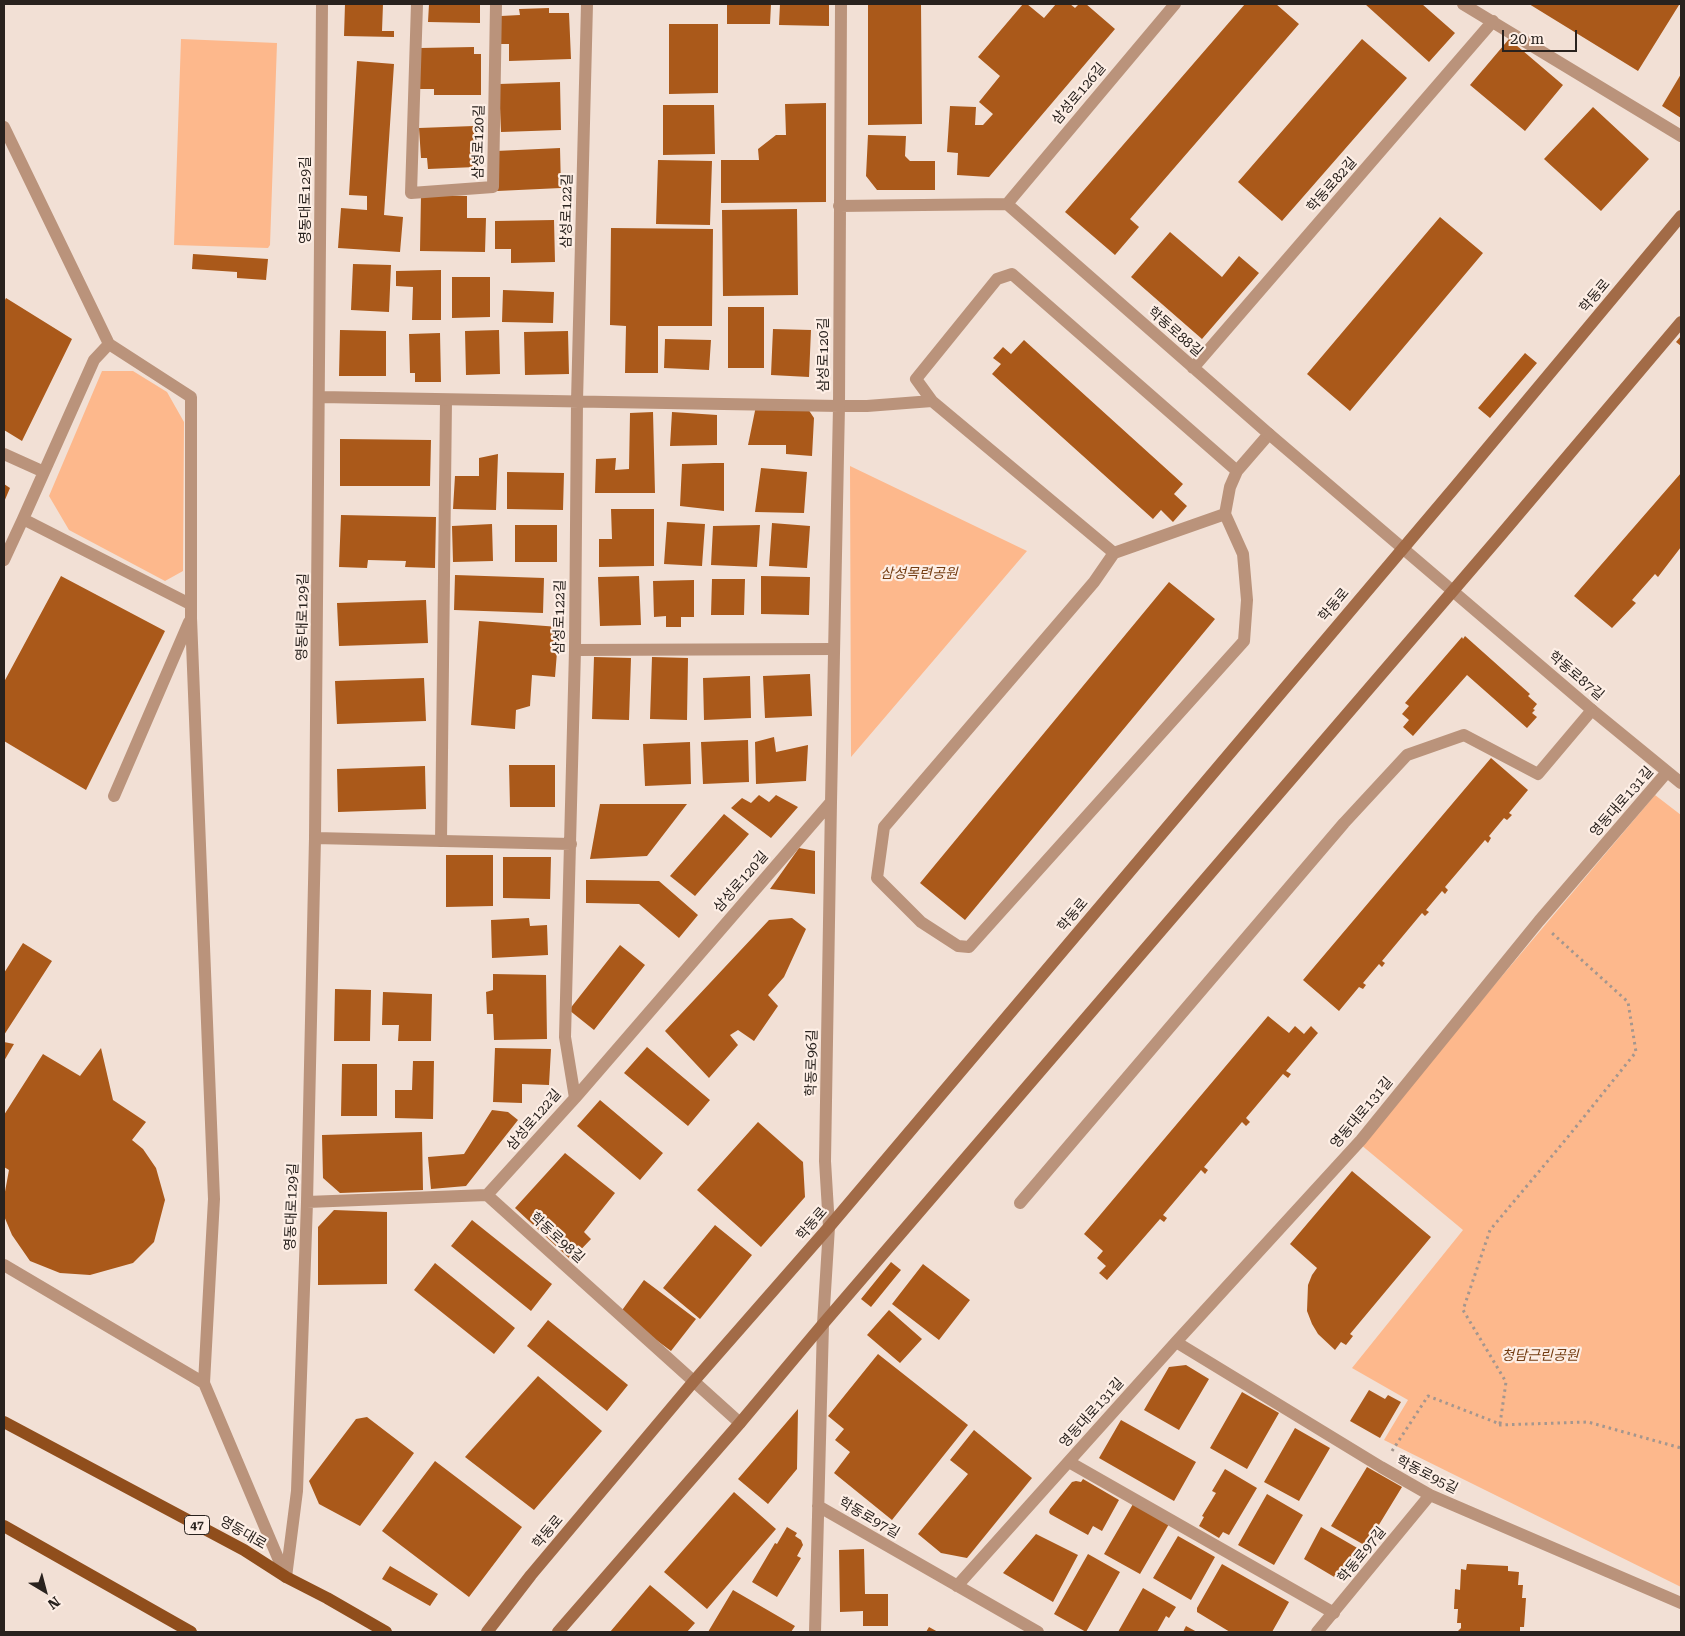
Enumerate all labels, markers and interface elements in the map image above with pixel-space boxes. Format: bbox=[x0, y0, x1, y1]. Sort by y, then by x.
scale bar bbox=[1505, 20, 1580, 52]
text: 20 m bbox=[1510, 30, 1544, 48]
street label: 삼성로126길 bbox=[1048, 60, 1110, 128]
street label: 삼성로120길 bbox=[470, 104, 488, 180]
street label: 학동로82길 bbox=[1304, 154, 1360, 216]
street label: 영동대로129길 bbox=[298, 156, 314, 244]
street label: 삼성로122길 bbox=[558, 173, 576, 249]
street label: 학동로 bbox=[1576, 276, 1614, 316]
street label: 학동로88길 bbox=[1144, 304, 1206, 360]
street label: 삼성로120길 bbox=[816, 317, 832, 393]
park label: 삼성목련공원 bbox=[880, 566, 958, 582]
street label: 영동대로129길 bbox=[294, 573, 312, 661]
street label: 삼성로122길 bbox=[551, 579, 569, 655]
street label: 학동로 bbox=[1315, 585, 1353, 625]
street label: 학동로87길 bbox=[1545, 648, 1607, 704]
street label: 영동대로131길 bbox=[1587, 763, 1657, 841]
street label: 삼성로120길 bbox=[710, 848, 772, 916]
street label: 학동로 bbox=[1054, 895, 1092, 935]
street label: 학동로96길 bbox=[803, 1029, 821, 1097]
street label: 영동대로131길 bbox=[1327, 1074, 1397, 1152]
street label: 삼성로122길 bbox=[503, 1086, 565, 1154]
street label: 영동대로129길 bbox=[282, 1163, 302, 1251]
street label: 학동로 bbox=[793, 1204, 831, 1244]
street label: 학동로98길 bbox=[526, 1209, 588, 1267]
park label: 청담근린공원 bbox=[1501, 1348, 1579, 1364]
street label: 영동대로131길 bbox=[1056, 1375, 1128, 1451]
street label: 학동로95길 bbox=[1393, 1452, 1461, 1498]
street label: 학동로97길 bbox=[836, 1494, 902, 1542]
street label: 학동로 bbox=[529, 1512, 567, 1552]
street label: 영동대로 bbox=[216, 1513, 270, 1553]
road number: 47 bbox=[184, 1516, 210, 1534]
street label: 학동로97길 bbox=[1334, 1524, 1390, 1586]
north arrow bbox=[20, 1566, 70, 1616]
text: N bbox=[45, 1593, 63, 1613]

